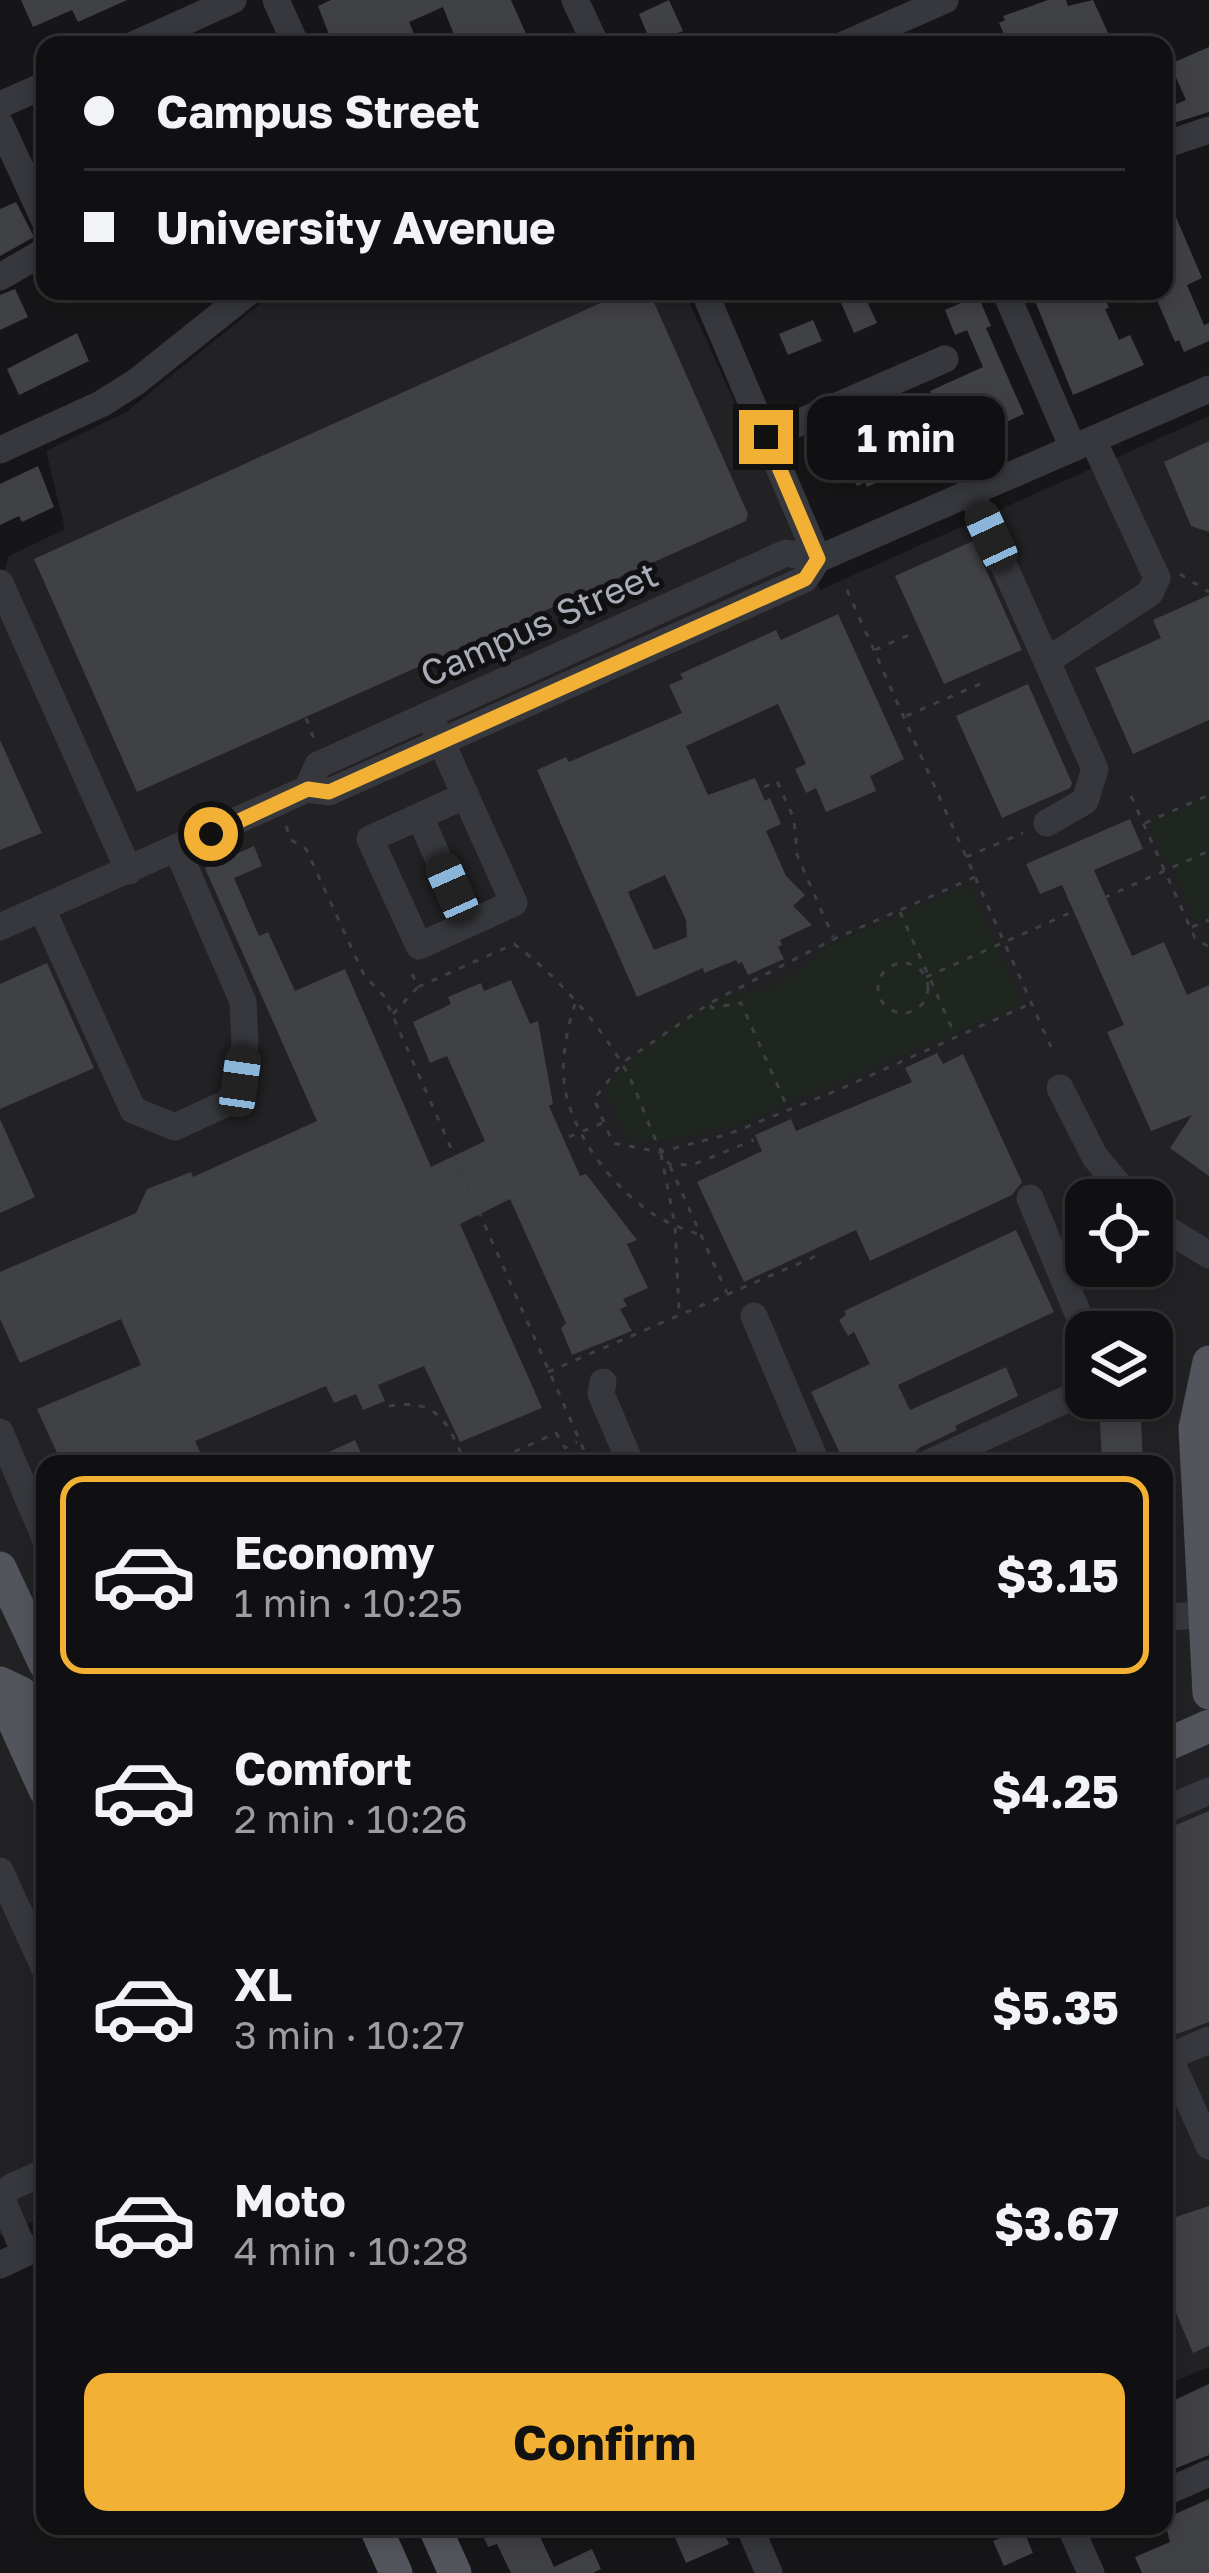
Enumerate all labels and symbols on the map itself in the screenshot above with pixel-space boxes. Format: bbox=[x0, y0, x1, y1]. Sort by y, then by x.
callout: 1 min bbox=[808, 395, 1006, 479]
route end bbox=[739, 410, 793, 464]
car bbox=[959, 496, 1023, 576]
street label: Campus Street bbox=[413, 552, 664, 695]
route start bbox=[184, 807, 238, 861]
car bbox=[421, 848, 483, 928]
car bbox=[217, 1043, 263, 1119]

